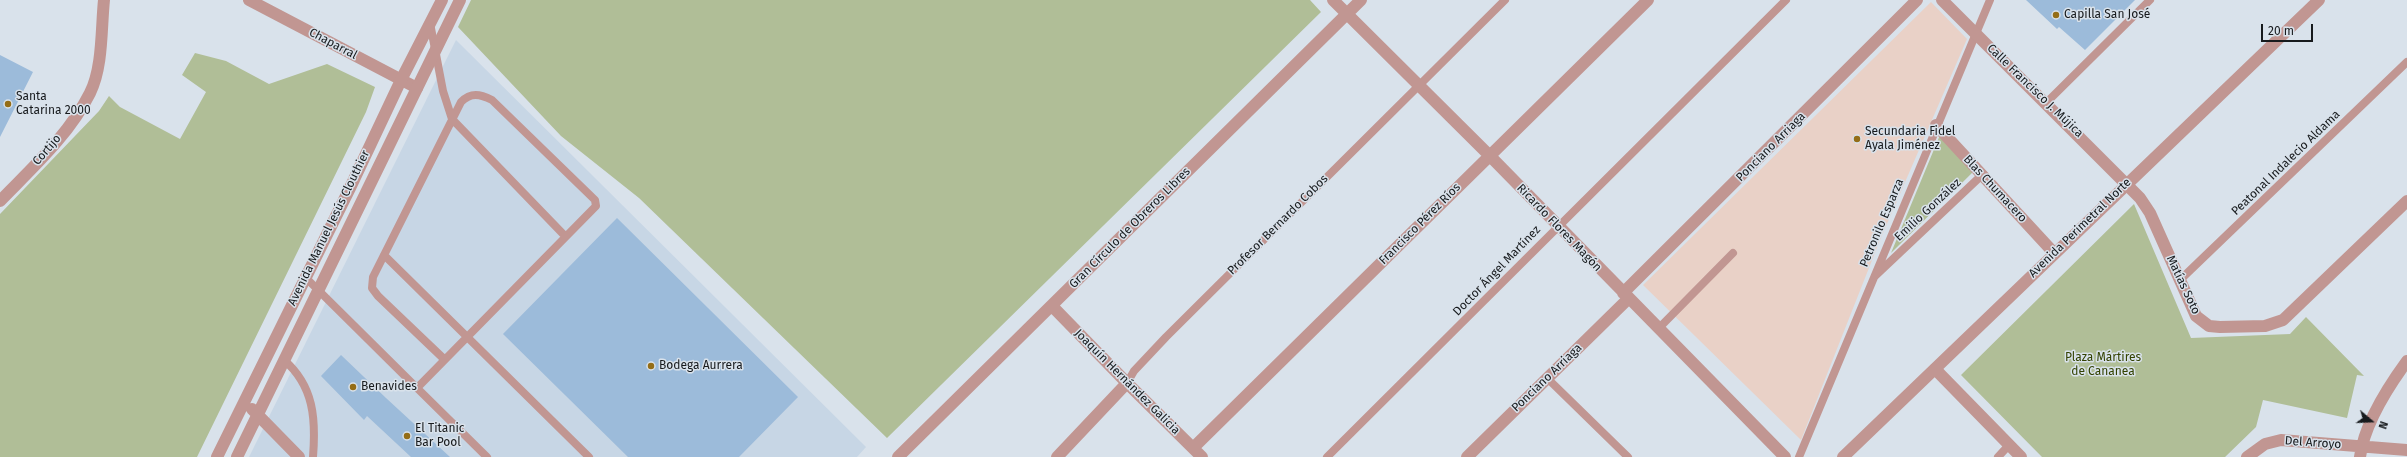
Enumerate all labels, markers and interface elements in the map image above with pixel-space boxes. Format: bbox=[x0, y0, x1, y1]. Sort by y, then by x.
place label: Capilla San José bbox=[2064, 8, 2150, 22]
marker: Capilla San José bbox=[2051, 10, 2061, 20]
scale bar bbox=[2263, 16, 2315, 42]
text: 20 m bbox=[2268, 24, 2294, 38]
street label: Chaparral bbox=[306, 25, 360, 63]
street label: Calle Francisco J. Mújica bbox=[1984, 41, 2086, 141]
place label: Santa Catarina 2000 bbox=[16, 90, 91, 118]
marker: Santa Catarina 2000 bbox=[3, 99, 13, 109]
street label: Peatonal Indalecio Aldama bbox=[2229, 107, 2343, 219]
street label: Ponciano Arriaga bbox=[1733, 109, 1809, 185]
place label: Secundaria Fidel Ayala Jiménez bbox=[1865, 125, 1955, 153]
street label: Cortijo bbox=[30, 132, 64, 168]
marker: Secundaria Fidel Ayala Jiménez bbox=[1852, 134, 1862, 144]
street label: Avenida Manuel Jesús Clouthier bbox=[285, 148, 373, 308]
street label: Blas Chumacero bbox=[1960, 152, 2030, 226]
street label: Gran Círculo de Obreros Libres bbox=[1066, 164, 1194, 292]
street label: Profesor Bernardo Cobos bbox=[1225, 172, 1331, 278]
street label: Avenida Perimetral Norte bbox=[2026, 175, 2134, 281]
street label: Emilio González bbox=[1892, 176, 1964, 244]
street label: Petronilo Esparza bbox=[1857, 177, 1907, 269]
street label: Francisco Pérez Ríos bbox=[1376, 180, 1464, 268]
street label: Ricardo Flores Magón bbox=[1514, 181, 1604, 275]
street label: Doctor Ángel Martínez bbox=[1450, 223, 1544, 319]
street label: Matías Soto bbox=[2163, 253, 2203, 317]
street label: Joaquín Hernández Galicia bbox=[1071, 326, 1183, 438]
street label: Ponciano Arriaga bbox=[1509, 341, 1585, 415]
park label: Plaza Mártires de Cananea bbox=[2065, 351, 2141, 379]
place label: Bodega Aurrera bbox=[659, 359, 743, 373]
marker: Bodega Aurrera bbox=[646, 361, 656, 371]
place label: Benavides bbox=[361, 380, 417, 394]
marker: Benavides bbox=[348, 382, 358, 392]
north arrow bbox=[2351, 401, 2391, 441]
text: N bbox=[2375, 419, 2390, 431]
place label: El Titanic Bar Pool bbox=[415, 422, 465, 450]
marker: El Titanic Bar Pool bbox=[402, 431, 412, 441]
street label: Del Arroyo bbox=[2284, 434, 2342, 452]

